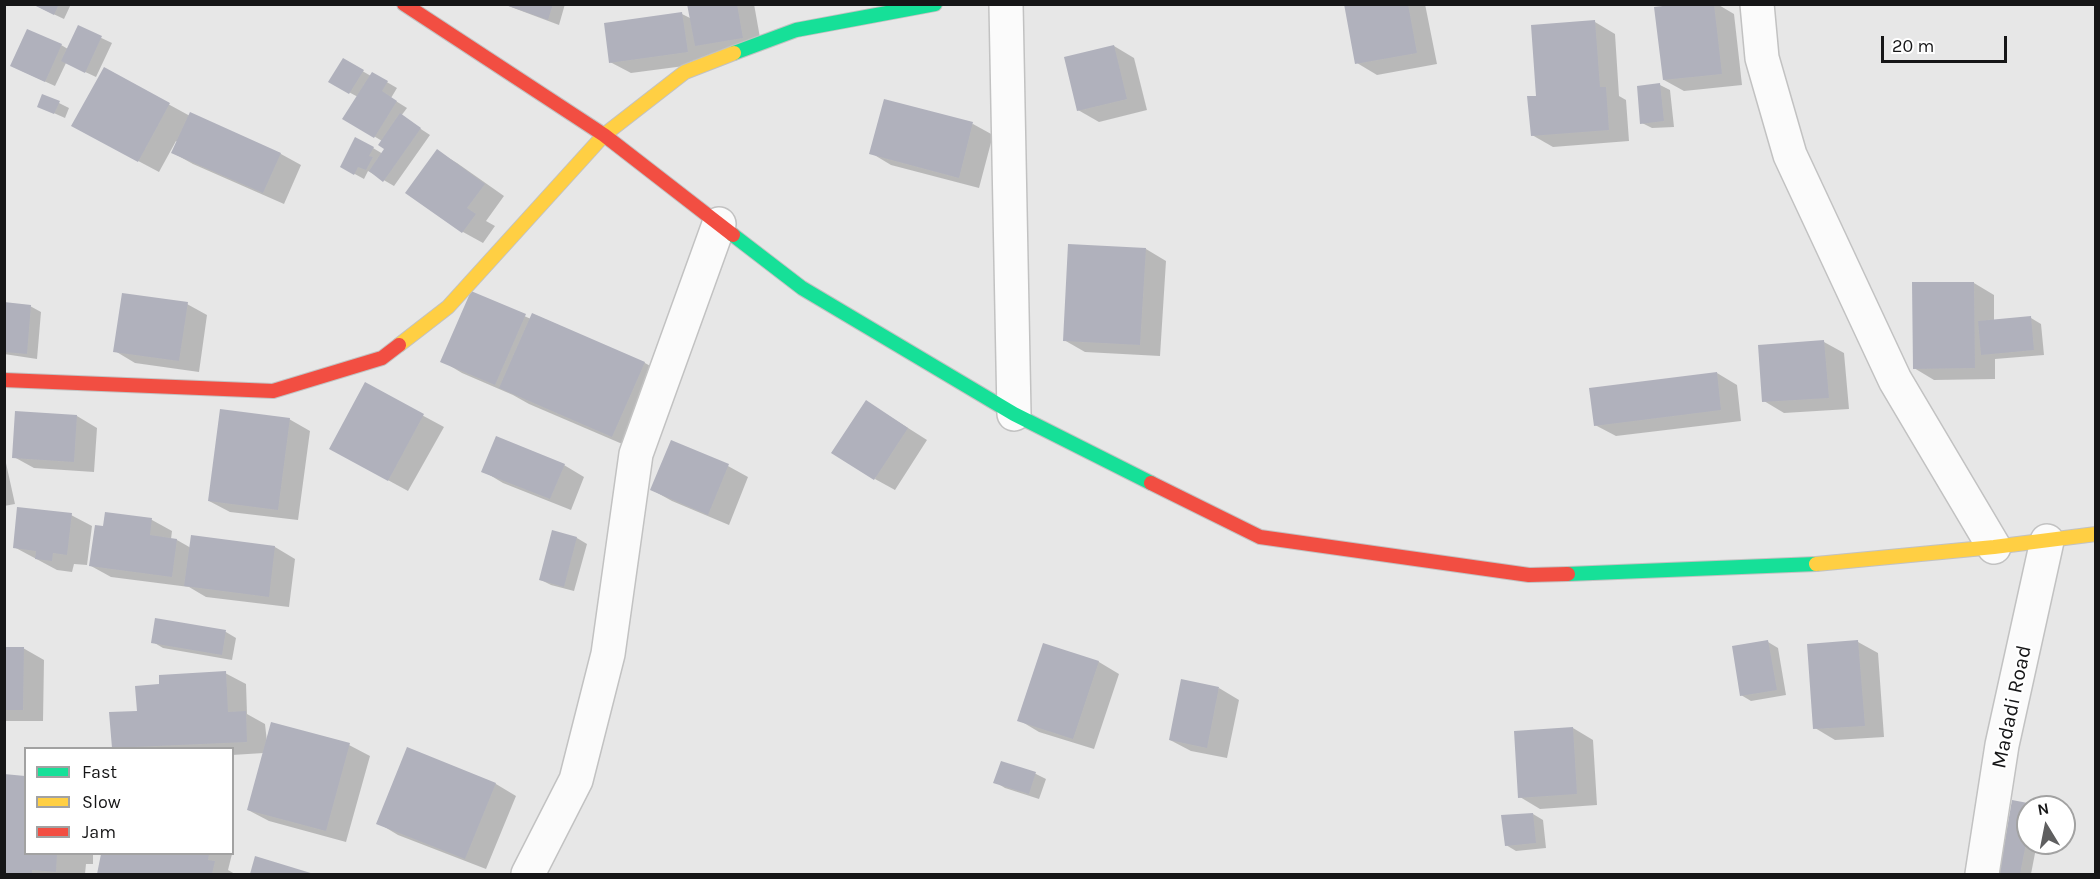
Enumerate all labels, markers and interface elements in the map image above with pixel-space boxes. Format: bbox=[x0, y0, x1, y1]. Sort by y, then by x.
scale bar bbox=[1884, 24, 2010, 62]
text: 20 m bbox=[1892, 35, 1934, 57]
street label: Madadi Road bbox=[1987, 643, 2037, 771]
legend bbox=[24, 747, 234, 855]
text: Fast bbox=[82, 761, 117, 783]
text: Slow bbox=[82, 791, 121, 813]
north arrow bbox=[2016, 795, 2076, 855]
text: N bbox=[2036, 798, 2050, 819]
text: Jam bbox=[82, 821, 116, 843]

